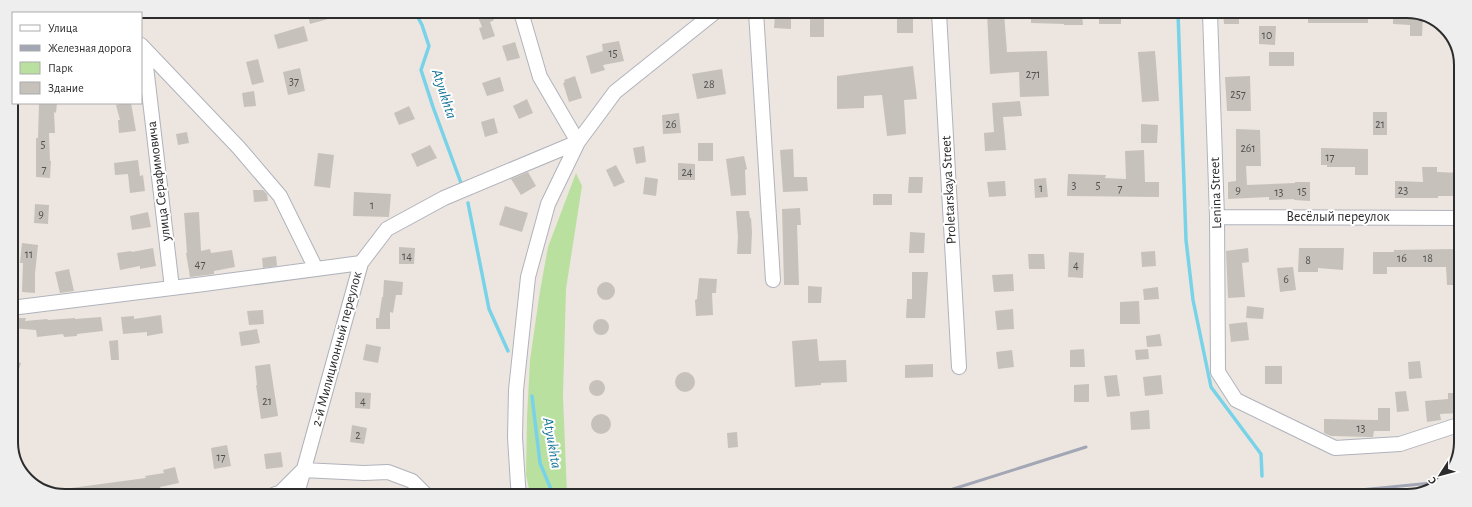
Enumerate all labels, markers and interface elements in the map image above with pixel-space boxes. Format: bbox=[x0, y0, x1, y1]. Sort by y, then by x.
legend bbox=[12, 12, 142, 104]
text: Улица bbox=[48, 22, 78, 34]
house number: 10 bbox=[1262, 29, 1272, 41]
text: Железная дорога bbox=[48, 42, 132, 54]
house number: 15 bbox=[608, 47, 618, 59]
text: Парк bbox=[48, 62, 73, 74]
water label: Atyukhta bbox=[429, 66, 459, 121]
house number: 271 bbox=[1026, 68, 1040, 80]
house number: 37 bbox=[289, 75, 299, 87]
house number: 28 bbox=[703, 78, 715, 90]
text: Здание bbox=[48, 82, 84, 94]
house number: 257 bbox=[1230, 88, 1246, 100]
house number: 26 bbox=[665, 118, 677, 130]
house number: 21 bbox=[1375, 118, 1385, 130]
street label: улица Серафимовича bbox=[145, 120, 173, 243]
street label: Proletarskaya Street bbox=[939, 135, 959, 245]
house number: 5 bbox=[40, 138, 46, 150]
house number: 261 bbox=[1240, 142, 1256, 154]
house number: 17 bbox=[1325, 151, 1335, 163]
street label: Lenina Street bbox=[1208, 156, 1224, 229]
house number: 7 bbox=[41, 163, 47, 175]
house number: 24 bbox=[681, 166, 693, 178]
house number: 3 bbox=[1072, 179, 1077, 191]
house number: 5 bbox=[1095, 179, 1101, 191]
house number: 1 bbox=[1039, 182, 1043, 194]
house number: 7 bbox=[1117, 182, 1123, 194]
house number: 9 bbox=[1235, 184, 1241, 196]
house number: 23 bbox=[1398, 184, 1408, 196]
house number: 15 bbox=[1297, 185, 1307, 197]
house number: 13 bbox=[1274, 186, 1284, 198]
house number: 1 bbox=[370, 199, 374, 211]
house number: 9 bbox=[38, 208, 44, 220]
street label: Весёлый переулок bbox=[1286, 210, 1390, 224]
house number: 11 bbox=[25, 248, 33, 260]
house number: 14 bbox=[402, 250, 412, 262]
house number: 16 bbox=[1397, 252, 1407, 264]
house number: 18 bbox=[1423, 252, 1433, 264]
house number: 8 bbox=[1305, 254, 1311, 266]
house number: 47 bbox=[195, 258, 205, 270]
house number: 4 bbox=[1073, 259, 1079, 271]
street label: 2-й Милиционный переулок bbox=[310, 269, 365, 428]
house number: 6 bbox=[1283, 273, 1289, 285]
house number: 21 bbox=[262, 395, 272, 407]
house number: 4 bbox=[360, 395, 366, 407]
water label: Atyukhta bbox=[540, 415, 564, 470]
house number: 13 bbox=[1356, 422, 1366, 434]
house number: 2 bbox=[355, 429, 361, 441]
house number: 17 bbox=[216, 451, 226, 463]
north arrow bbox=[1420, 455, 1460, 495]
text: С bbox=[1426, 475, 1439, 486]

